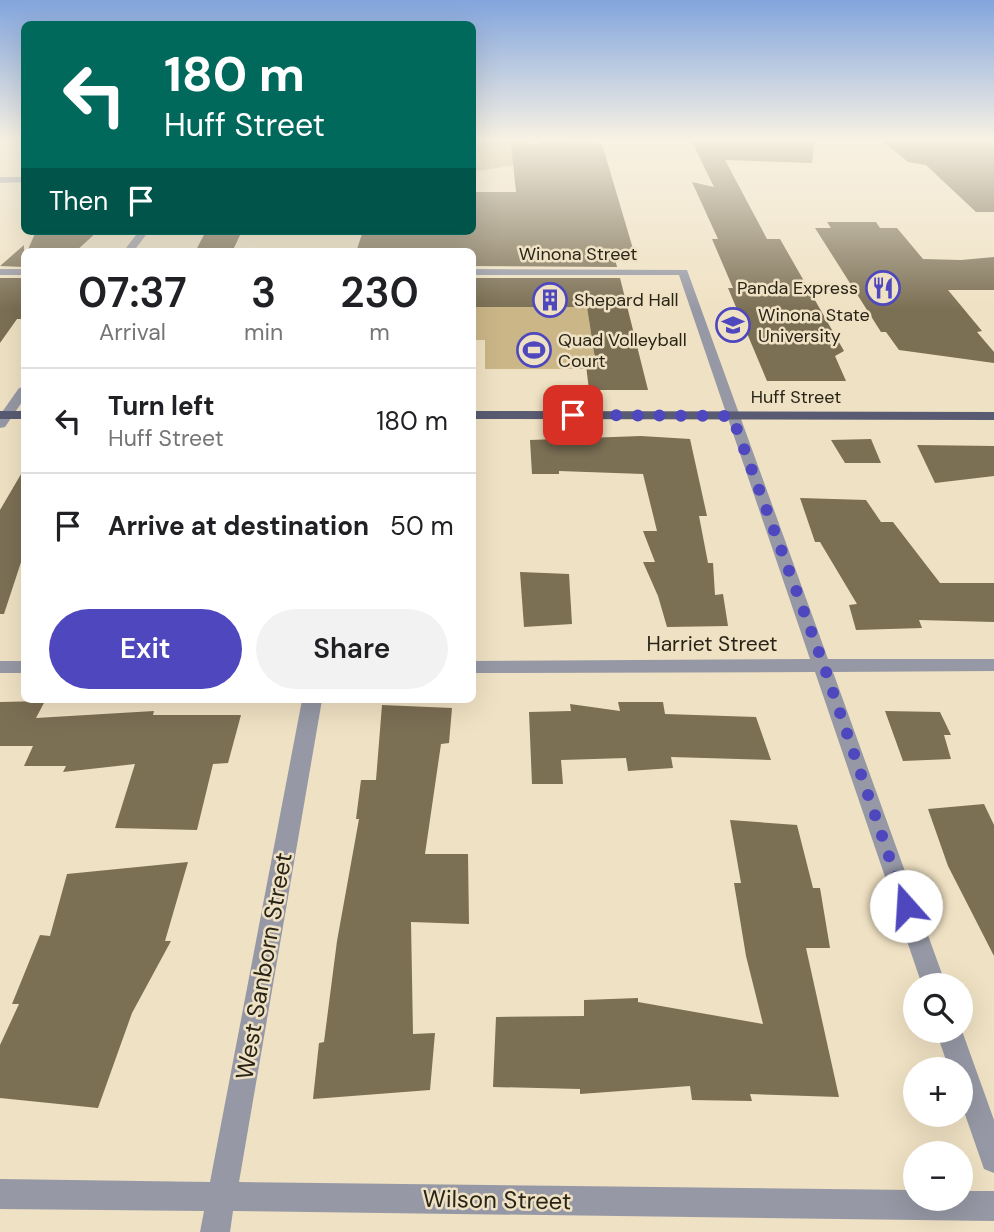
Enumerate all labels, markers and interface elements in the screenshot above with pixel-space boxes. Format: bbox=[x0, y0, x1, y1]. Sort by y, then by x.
text: 180 m bbox=[164, 42, 305, 106]
icon: left bbox=[49, 49, 140, 140]
text: Huff Street bbox=[164, 104, 325, 146]
icon: arrive bbox=[122, 182, 160, 220]
text: Then bbox=[49, 184, 108, 218]
street label: Winona Street bbox=[519, 242, 637, 266]
text: 07:37 bbox=[78, 265, 187, 320]
text: 3 bbox=[251, 265, 276, 320]
text: 230 bbox=[340, 265, 419, 320]
restaurant icon: Panda Express bbox=[864, 269, 902, 307]
place label: Panda Express bbox=[737, 276, 858, 300]
building icon: Shepard Hall bbox=[531, 281, 569, 319]
place label: Shepard Hall bbox=[574, 288, 679, 312]
place label: Winona State University bbox=[758, 303, 870, 348]
school or university icon: Winona State University bbox=[714, 306, 752, 344]
text: Arrival bbox=[99, 317, 166, 347]
text: min bbox=[244, 317, 283, 347]
text: m bbox=[369, 317, 390, 347]
place label: Quad Volleyball Court bbox=[558, 328, 687, 373]
sports icon: Quad Volleyball Court bbox=[515, 331, 553, 369]
pin bbox=[543, 385, 603, 445]
street label: Huff Street bbox=[751, 385, 841, 409]
text: Turn left bbox=[108, 389, 215, 423]
icon: arrive bbox=[554, 396, 592, 434]
icon: left bbox=[49, 402, 87, 440]
text: 180 m bbox=[376, 404, 448, 438]
text: Huff Street bbox=[108, 423, 224, 453]
icon: arrive bbox=[49, 507, 87, 545]
text: Arrive at destination bbox=[108, 509, 369, 543]
text: 50 m bbox=[390, 509, 454, 543]
button: Exit bbox=[49, 609, 242, 689]
button: Share bbox=[256, 609, 448, 689]
street label: Harriet Street bbox=[646, 630, 778, 658]
street label: West Sanborn Street bbox=[228, 850, 299, 1082]
position arrow bbox=[869, 869, 943, 943]
map controls bbox=[903, 973, 973, 1211]
button: search bbox=[903, 973, 973, 1043]
button: + bbox=[903, 1057, 973, 1127]
button: − bbox=[903, 1141, 973, 1211]
street label: Wilson Street bbox=[422, 1183, 572, 1216]

